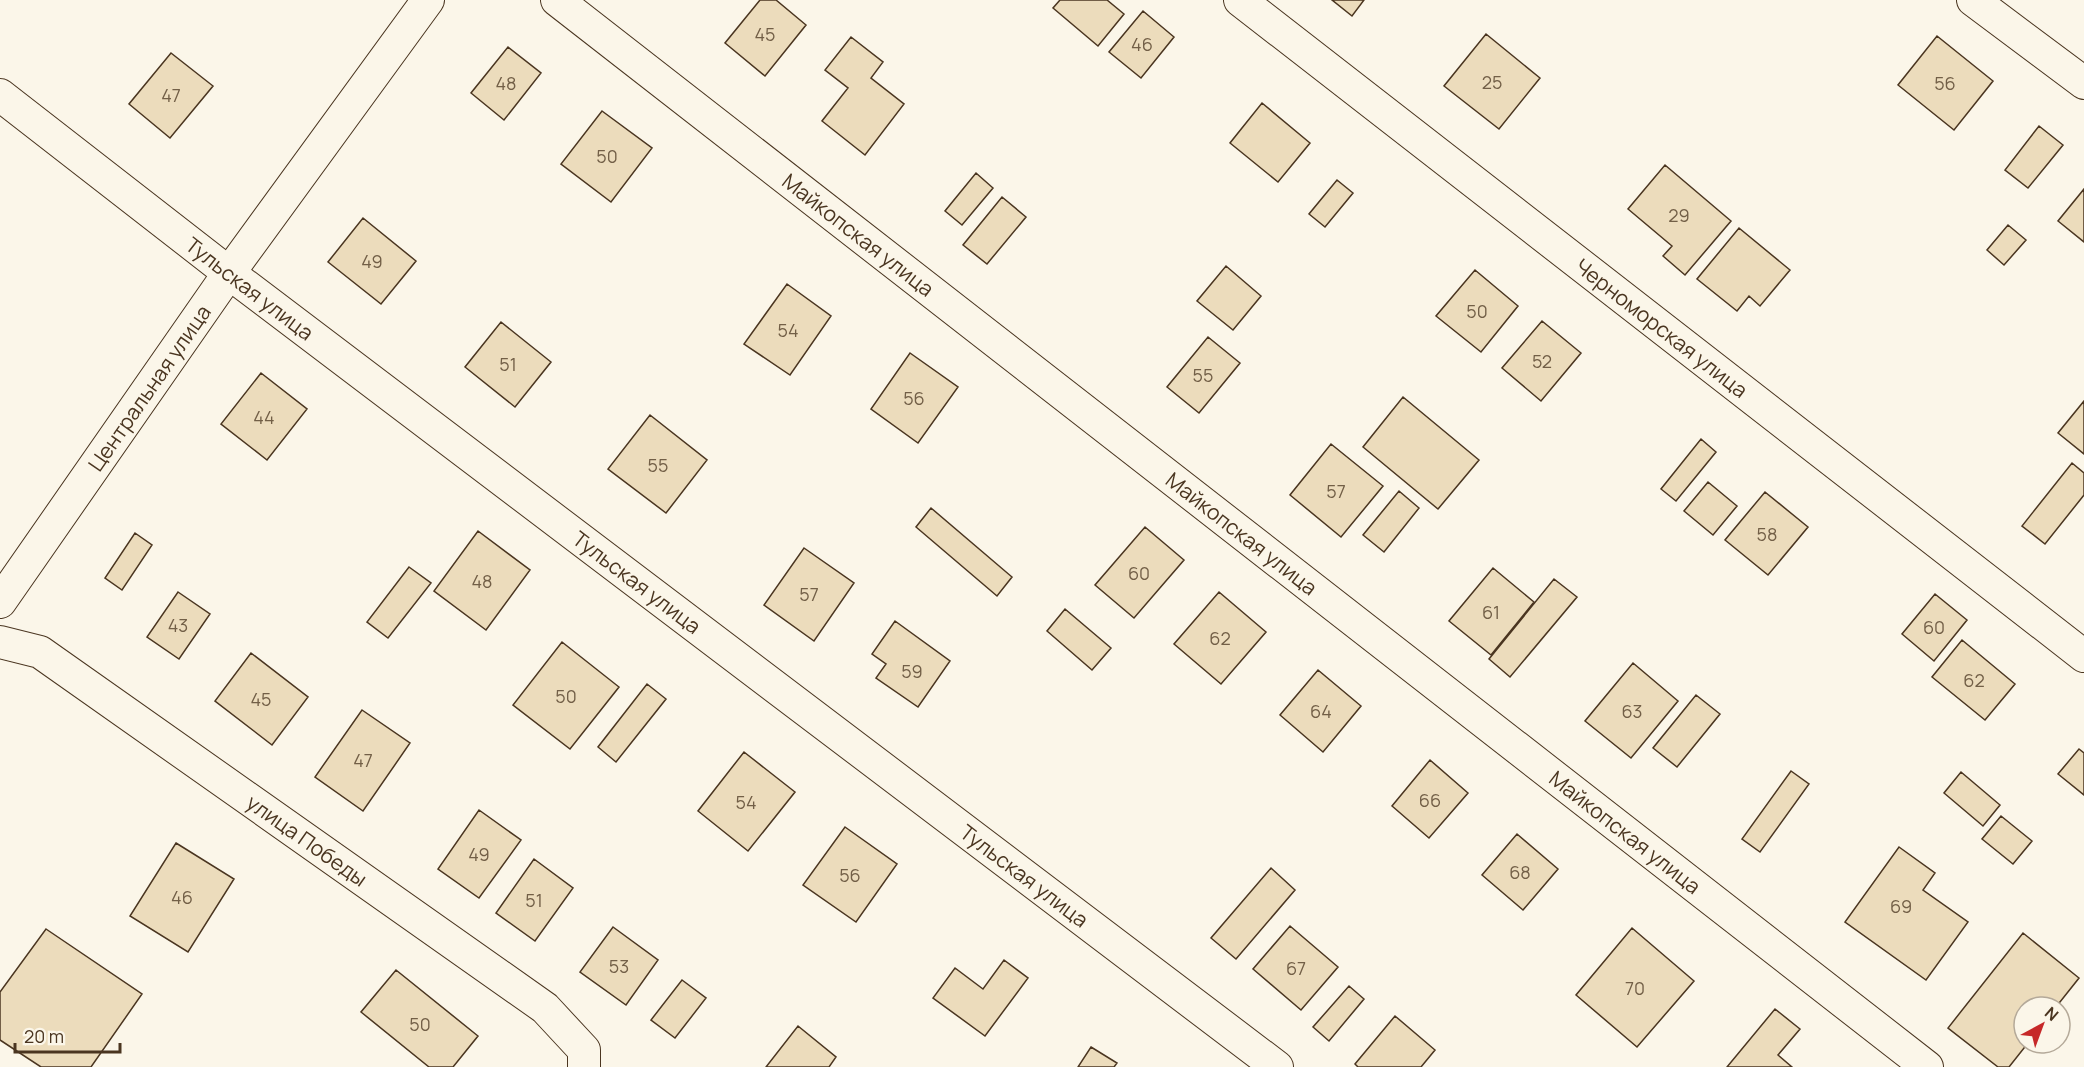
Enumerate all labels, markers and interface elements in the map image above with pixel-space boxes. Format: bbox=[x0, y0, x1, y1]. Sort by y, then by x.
house number: 45 bbox=[754, 22, 776, 46]
house number: 46 bbox=[1131, 32, 1153, 56]
house number: 25 bbox=[1482, 70, 1502, 94]
house number: 48 bbox=[495, 71, 517, 95]
house number: 56 bbox=[1934, 71, 1956, 95]
house number: 47 bbox=[161, 83, 181, 107]
house number: 50 bbox=[596, 144, 618, 168]
street label: Майкопская улица bbox=[777, 167, 940, 303]
house number: 29 bbox=[1668, 203, 1690, 227]
street label: Тульская улица bbox=[180, 231, 319, 346]
house number: 49 bbox=[361, 249, 383, 273]
street label: Черноморская улица bbox=[1570, 252, 1754, 404]
street label: Центральная улица bbox=[81, 299, 217, 477]
house number: 50 bbox=[1466, 299, 1488, 323]
house number: 54 bbox=[777, 318, 799, 342]
house number: 52 bbox=[1532, 349, 1552, 373]
house number: 51 bbox=[499, 352, 517, 376]
house number: 55 bbox=[1193, 363, 1213, 387]
house number: 56 bbox=[903, 386, 925, 410]
house number: 44 bbox=[253, 405, 275, 429]
house number: 55 bbox=[648, 453, 668, 477]
street label: Майкопская улица bbox=[1160, 466, 1323, 601]
house number: 57 bbox=[1326, 479, 1346, 503]
house number: 58 bbox=[1757, 522, 1777, 546]
street label: Тульская улица bbox=[567, 525, 707, 640]
house number: 60 bbox=[1128, 561, 1150, 585]
house number: 48 bbox=[471, 569, 493, 593]
house number: 57 bbox=[799, 582, 819, 606]
house number: 61 bbox=[1482, 600, 1500, 624]
house number: 43 bbox=[168, 613, 188, 637]
house number: 60 bbox=[1923, 615, 1945, 639]
house number: 62 bbox=[1209, 626, 1231, 650]
house number: 59 bbox=[901, 659, 923, 683]
house number: 62 bbox=[1963, 668, 1985, 692]
house number: 50 bbox=[555, 684, 577, 708]
house number: 45 bbox=[250, 687, 272, 711]
house number: 64 bbox=[1310, 699, 1332, 723]
house number: 63 bbox=[1621, 699, 1643, 723]
house number: 47 bbox=[353, 748, 373, 772]
street label: Майкопская улица bbox=[1544, 764, 1707, 900]
street label: улица Победы bbox=[241, 788, 373, 893]
house number: 66 bbox=[1419, 788, 1441, 812]
house number: 54 bbox=[735, 790, 757, 814]
street label: Тульская улица bbox=[955, 818, 1094, 933]
house number: 49 bbox=[468, 842, 490, 866]
house number: 68 bbox=[1509, 860, 1531, 884]
house number: 56 bbox=[839, 863, 861, 887]
house number: 46 bbox=[171, 885, 193, 909]
house number: 51 bbox=[525, 888, 543, 912]
house number: 69 bbox=[1890, 894, 1912, 918]
house number: 53 bbox=[609, 954, 629, 978]
house number: 67 bbox=[1286, 956, 1306, 980]
house number: 70 bbox=[1625, 976, 1645, 1000]
north arrow bbox=[2012, 995, 2072, 1055]
text: N bbox=[2040, 1002, 2063, 1026]
house number: 50 bbox=[409, 1012, 431, 1036]
scale bar bbox=[15, 1016, 120, 1054]
text: 20 m bbox=[24, 1024, 64, 1048]

